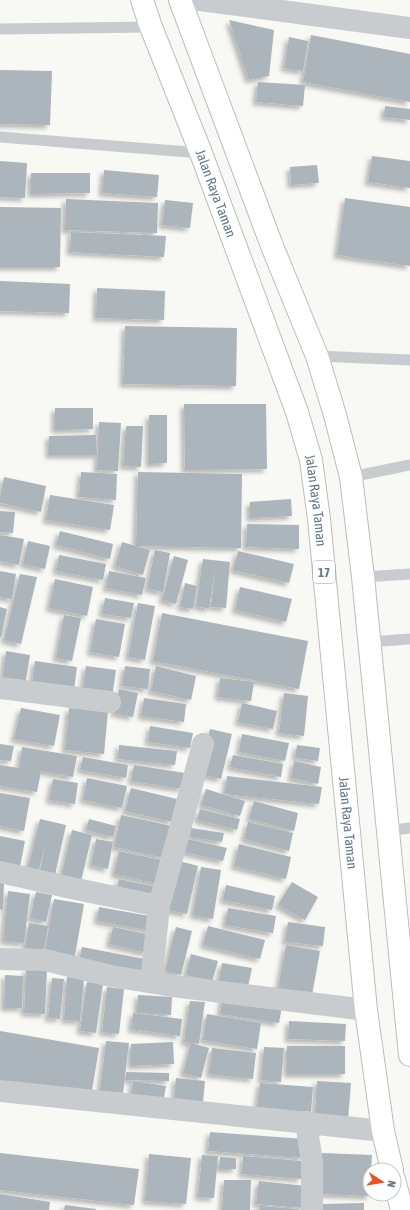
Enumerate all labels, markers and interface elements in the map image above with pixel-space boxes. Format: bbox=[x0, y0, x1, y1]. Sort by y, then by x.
street label: Jalan Raya Taman bbox=[192, 147, 240, 240]
street label: Jalan Raya Taman bbox=[302, 452, 330, 547]
road number: 17 bbox=[313, 561, 335, 583]
street label: Jalan Raya Taman bbox=[336, 776, 360, 870]
north arrow bbox=[362, 1162, 402, 1202]
text: N bbox=[385, 1180, 398, 1189]

